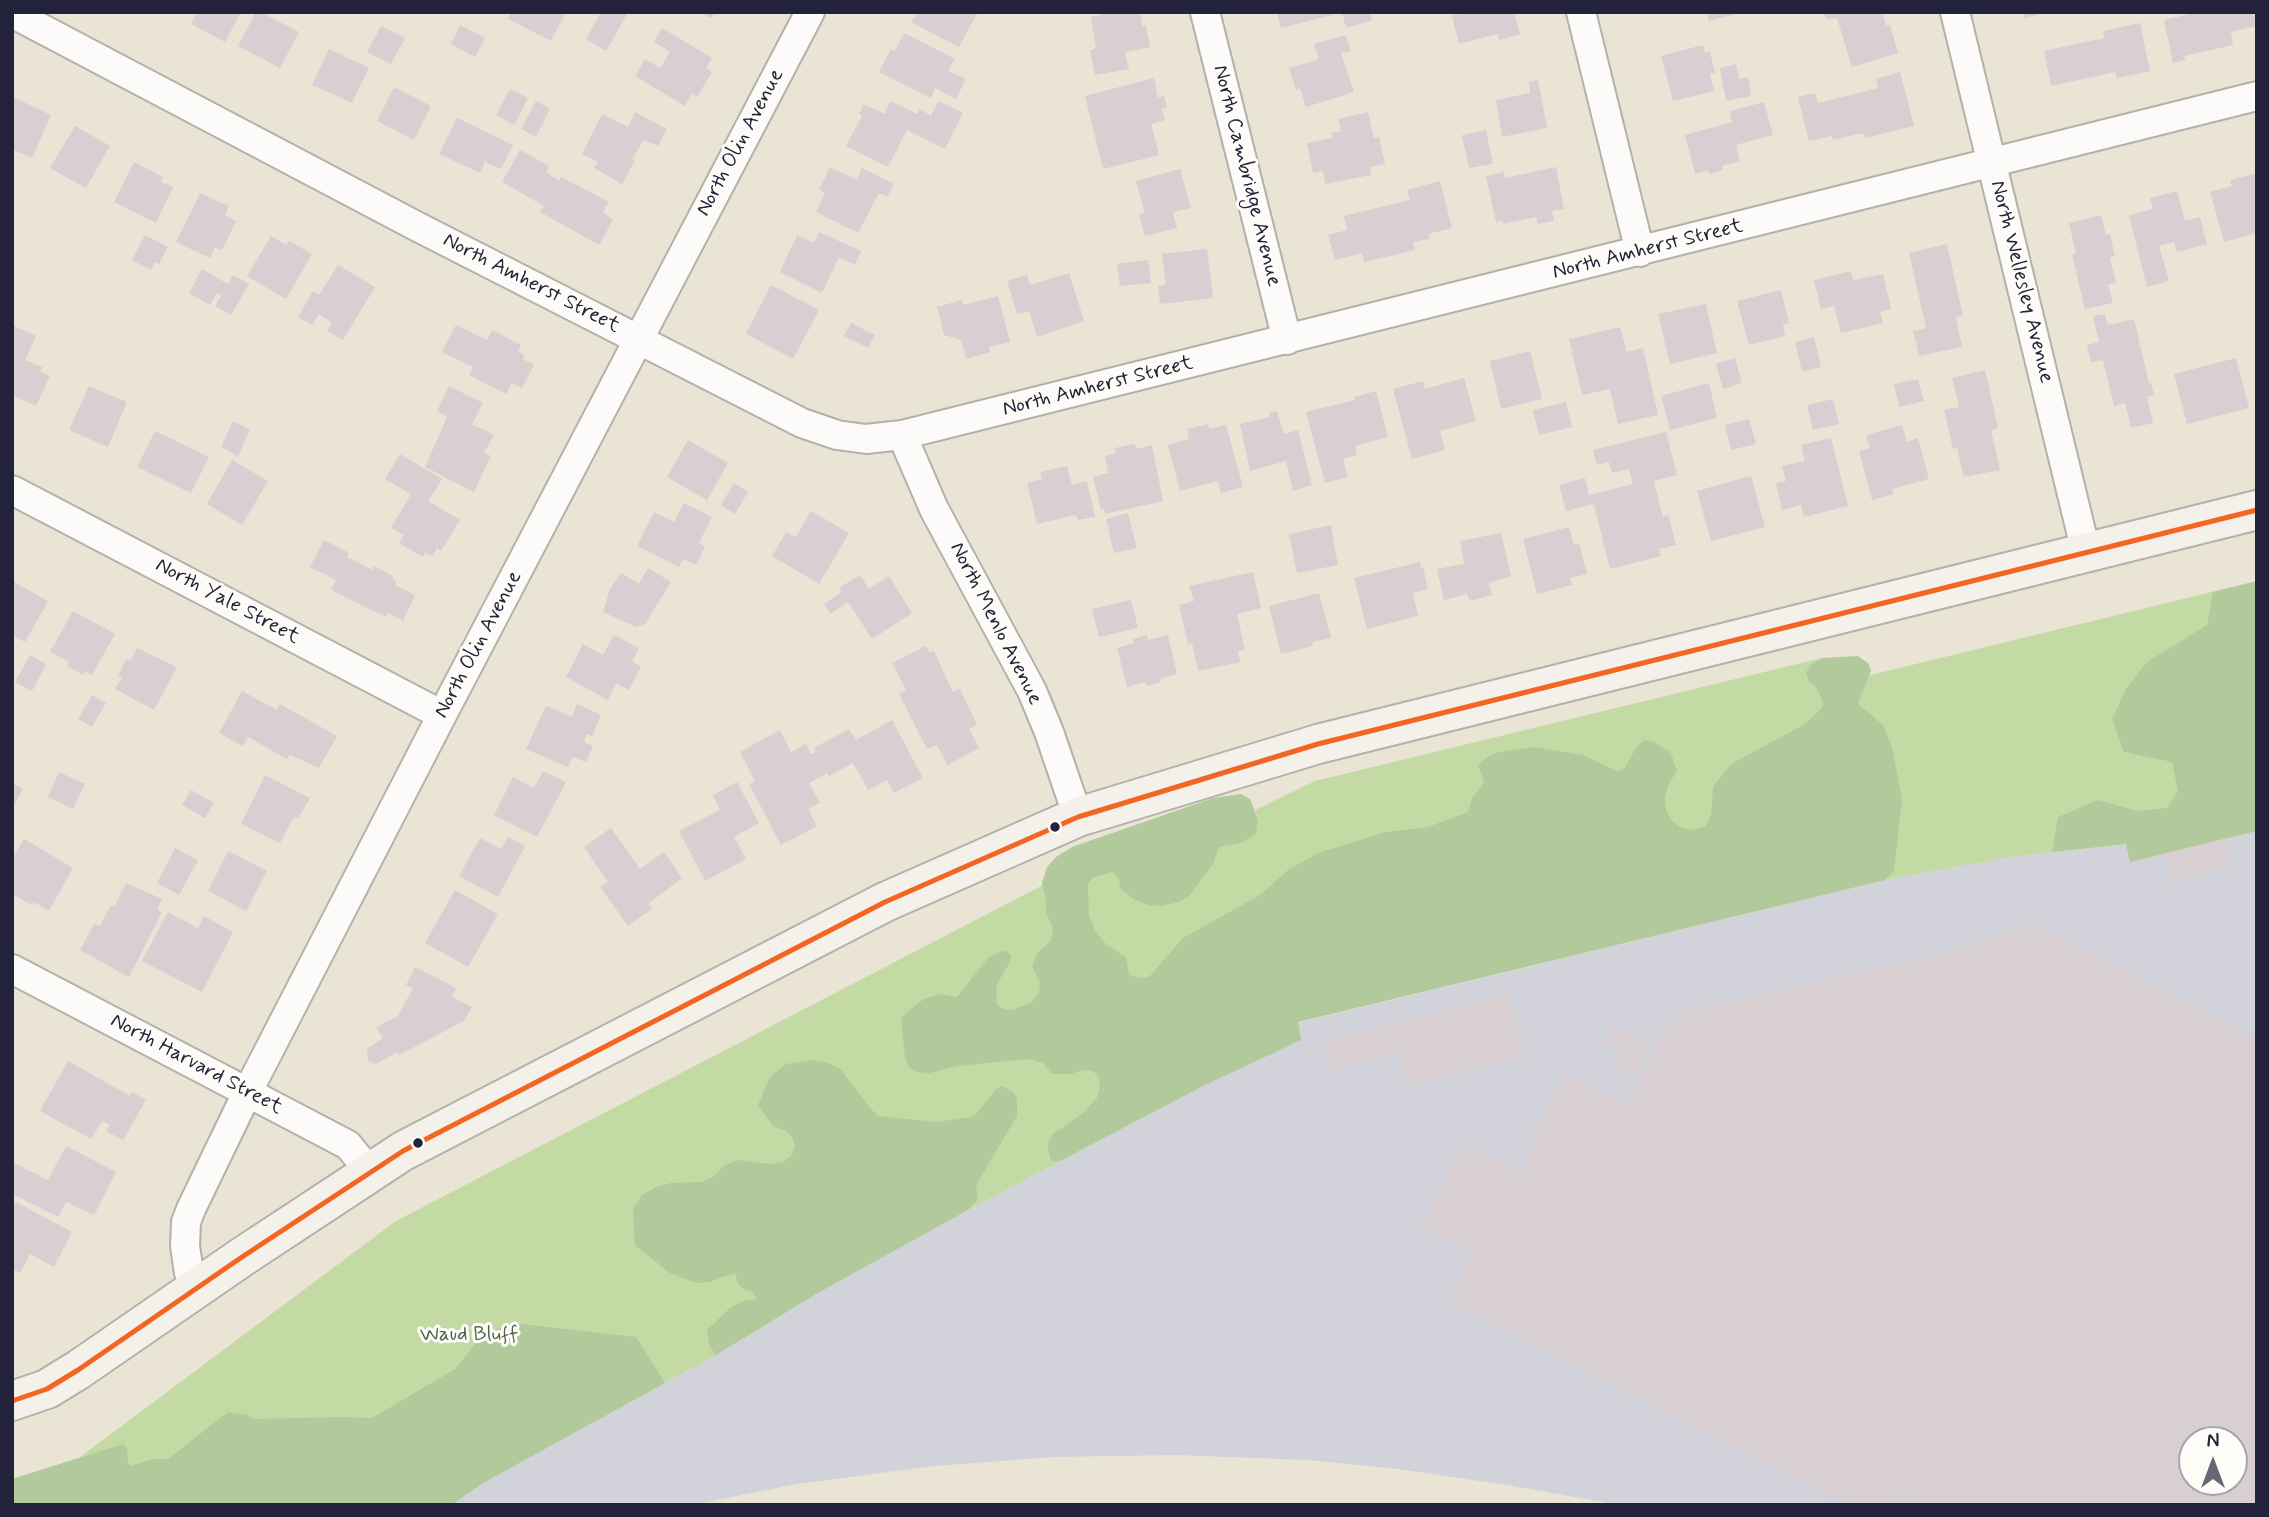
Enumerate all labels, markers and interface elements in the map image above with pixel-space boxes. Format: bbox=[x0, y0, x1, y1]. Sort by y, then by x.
street label: North Cambridge Avenue bbox=[1206, 63, 1286, 289]
street label: North Olin Avenue bbox=[692, 65, 790, 221]
street label: North Wellesley Avenue bbox=[1984, 178, 2058, 386]
street label: North Amherst Street bbox=[1550, 214, 1746, 286]
street label: North Amherst Street bbox=[438, 228, 624, 340]
street label: North Amherst Street bbox=[1000, 351, 1196, 423]
street label: North Menlo Avenue bbox=[943, 538, 1047, 710]
street label: North Yale Street bbox=[151, 553, 303, 651]
street label: North Olin Avenue bbox=[430, 567, 528, 723]
unlabelled marker bbox=[1048, 820, 1062, 834]
street label: North Harvard Street bbox=[106, 1009, 286, 1121]
unlabelled marker bbox=[411, 1136, 425, 1150]
park label: Waud Bluff bbox=[420, 1323, 518, 1349]
north arrow bbox=[2178, 1426, 2248, 1496]
text: N bbox=[2207, 1429, 2219, 1454]

